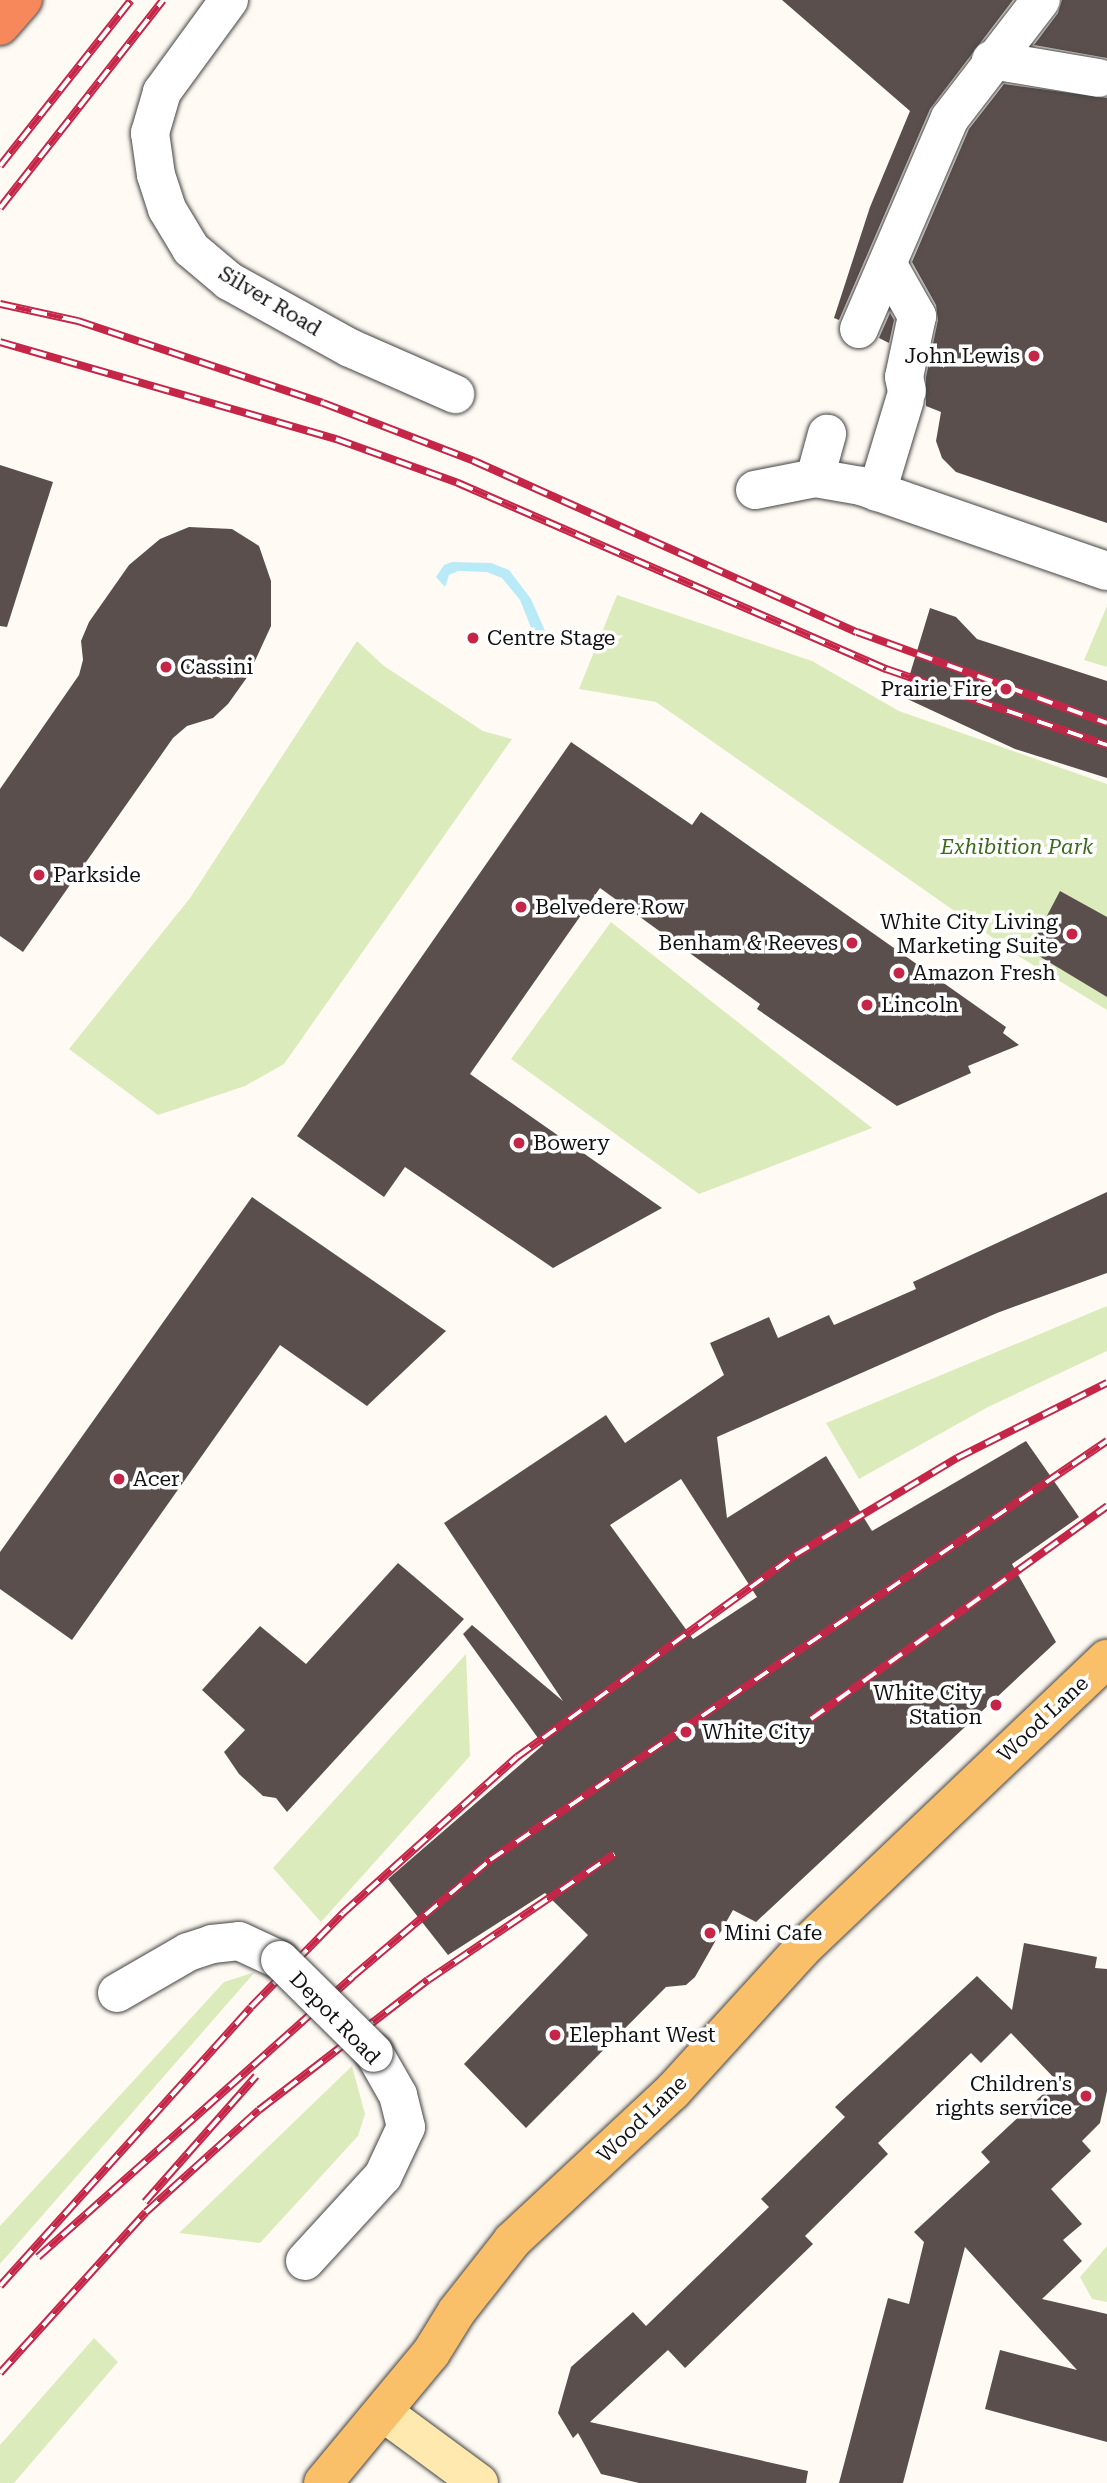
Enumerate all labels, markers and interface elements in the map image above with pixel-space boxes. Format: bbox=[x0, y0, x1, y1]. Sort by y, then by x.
street label: Silver Road bbox=[214, 261, 326, 341]
place label: John Lewis bbox=[905, 343, 1020, 369]
marker: John Lewis bbox=[1026, 348, 1042, 364]
place label: Centre Stage bbox=[487, 625, 615, 651]
marker: Centre Stage bbox=[465, 630, 481, 646]
place label: Cassini bbox=[180, 654, 253, 680]
marker: Cassini bbox=[158, 659, 174, 675]
place label: Prairie Fire bbox=[881, 676, 992, 702]
marker: Prairie Fire bbox=[998, 681, 1014, 697]
park label: Exhibition Park bbox=[941, 834, 1093, 860]
place label: Parkside bbox=[53, 862, 141, 888]
marker: Parkside bbox=[31, 867, 47, 883]
place label: Belvedere Row bbox=[535, 894, 685, 920]
marker: Belvedere Row bbox=[513, 899, 529, 915]
place label: White City Living Marketing Suite bbox=[880, 909, 1058, 959]
marker: White City Living Marketing Suite bbox=[1064, 926, 1080, 942]
place label: Benham & Reeves bbox=[658, 930, 838, 956]
marker: Benham & Reeves bbox=[844, 935, 860, 951]
place label: Amazon Fresh bbox=[913, 960, 1056, 986]
marker: Amazon Fresh bbox=[891, 965, 907, 981]
place label: Lincoln bbox=[881, 992, 959, 1018]
marker: Lincoln bbox=[859, 997, 875, 1013]
place label: Bowery bbox=[533, 1130, 610, 1156]
marker: Bowery bbox=[511, 1135, 527, 1151]
place label: Acer bbox=[133, 1466, 180, 1492]
marker: Acer bbox=[111, 1471, 127, 1487]
street label: Wood Lane bbox=[992, 1671, 1094, 1767]
place label: White City Station bbox=[873, 1680, 982, 1730]
marker: White City Station bbox=[988, 1697, 1004, 1713]
place label: White City bbox=[702, 1719, 811, 1745]
marker: White City bbox=[676, 1722, 696, 1742]
place label: Mini Cafe bbox=[724, 1920, 822, 1946]
marker: Mini Cafe bbox=[702, 1925, 718, 1941]
street label: Depot Road bbox=[285, 1966, 385, 2070]
place label: Elephant West bbox=[569, 2022, 716, 2048]
marker: Elephant West bbox=[547, 2027, 563, 2043]
street label: Wood Lane bbox=[592, 2070, 692, 2168]
place label: Children's rights service bbox=[935, 2071, 1072, 2121]
marker: Children's rights service bbox=[1078, 2088, 1094, 2104]

